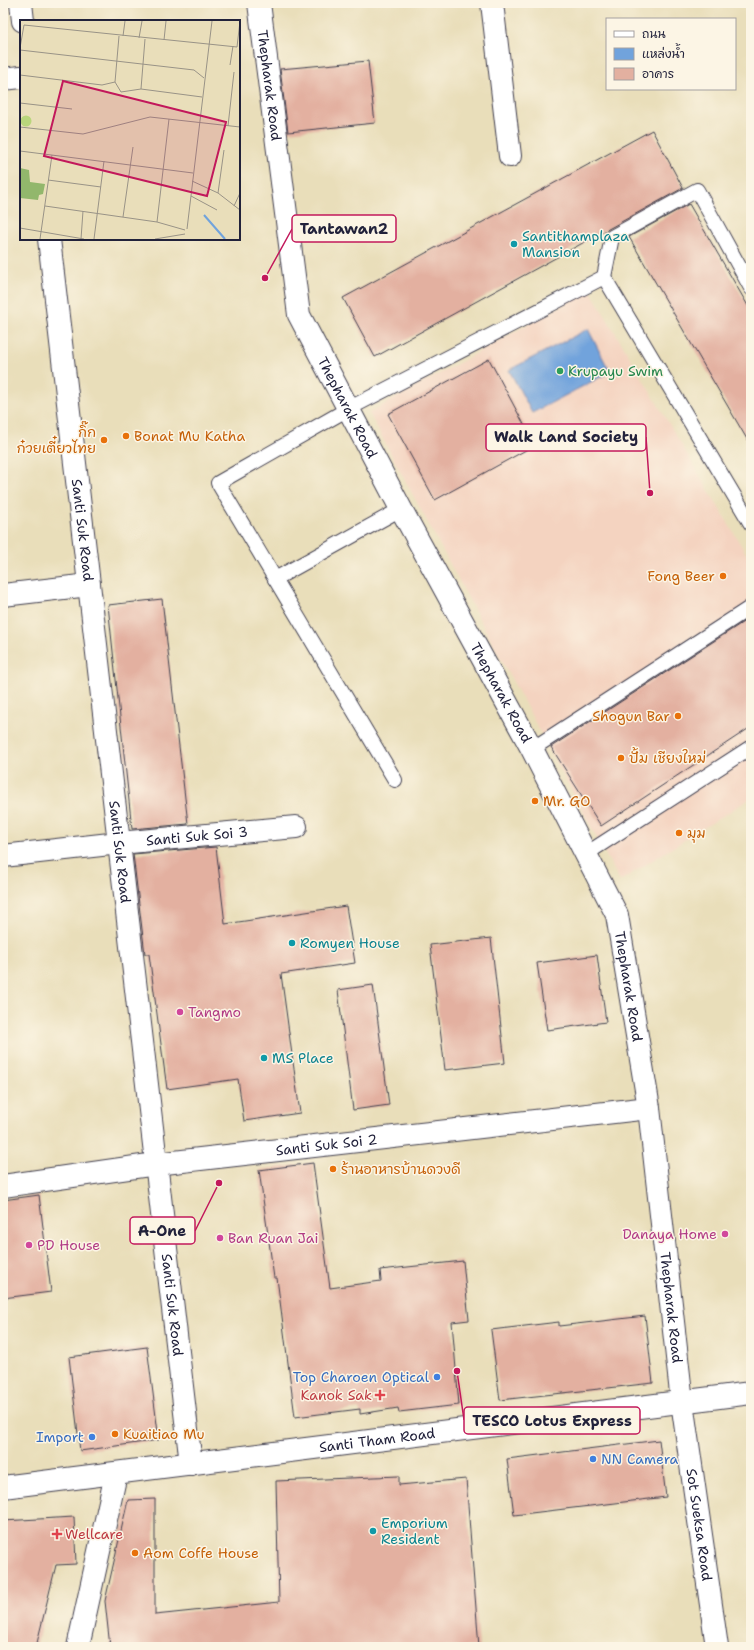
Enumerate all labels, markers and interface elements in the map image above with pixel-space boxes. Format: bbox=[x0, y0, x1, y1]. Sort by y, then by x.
legend bbox=[606, 18, 736, 90]
inset map bbox=[20, 20, 240, 240]
text: ถนน bbox=[642, 26, 666, 42]
street label: Thepharak Road bbox=[254, 29, 286, 142]
text: แหล่งน้ำ bbox=[642, 43, 685, 62]
text: อาคาร bbox=[642, 66, 674, 82]
callout: Tantawan2 bbox=[292, 215, 396, 242]
text: Tantawan2 bbox=[300, 219, 389, 239]
place label: Santithamplaza Mansion bbox=[522, 227, 629, 261]
marker: Santithamplaza Mansion bbox=[509, 239, 519, 249]
street label: Thepharak Road bbox=[314, 354, 382, 461]
place label: Krupayu Swim bbox=[568, 362, 663, 380]
marker: Krupayu Swim bbox=[555, 366, 565, 376]
place label: กิ๊ก ก๋วยเตี๋ยวไทย bbox=[16, 421, 96, 457]
callout: Walk Land Society bbox=[486, 424, 646, 451]
place label: Bonat Mu Katha bbox=[134, 427, 245, 445]
text: Walk Land Society bbox=[494, 427, 638, 447]
marker: Bonat Mu Katha bbox=[121, 431, 131, 441]
marker: กิ๊ก ก๋วยเตี๋ยวไทย bbox=[99, 435, 109, 445]
street label: Santi Suk Road bbox=[68, 478, 98, 582]
place label: Fong Beer bbox=[647, 567, 715, 585]
marker: Fong Beer bbox=[718, 571, 728, 581]
street label: Thepharak Road bbox=[467, 639, 536, 746]
place label: Shogun Bar bbox=[592, 707, 670, 725]
marker: Shogun Bar bbox=[673, 711, 683, 721]
place label: ปั้ม เชียงใหม่ bbox=[629, 747, 706, 767]
marker: ปั้ม เชียงใหม่ bbox=[616, 753, 626, 763]
place label: Mr. GO bbox=[543, 792, 590, 810]
marker: Mr. GO bbox=[530, 796, 540, 806]
street label: Santi Suk Road bbox=[105, 800, 135, 904]
street label: Santi Suk Soi 3 bbox=[145, 822, 249, 850]
place label: มุม bbox=[687, 824, 706, 843]
marker: มุม bbox=[674, 828, 684, 838]
street label: Thepharak Road bbox=[611, 930, 647, 1043]
place label: Romyen House bbox=[300, 934, 400, 952]
marker: Romyen House bbox=[287, 938, 297, 948]
place label: Tangmo bbox=[188, 1003, 241, 1021]
marker: Tangmo bbox=[175, 1007, 185, 1017]
place label: MS Place bbox=[272, 1049, 334, 1067]
marker: MS Place bbox=[259, 1053, 269, 1063]
street label: Santi Suk Soi 2 bbox=[275, 1130, 378, 1159]
place label: ร้านอาหารบ้านดวงดี bbox=[341, 1160, 461, 1178]
marker: ร้านอาหารบ้านดวงดี bbox=[328, 1164, 338, 1174]
callout: A-One bbox=[130, 1217, 195, 1244]
text: A-One bbox=[138, 1221, 186, 1241]
place label: Danaya Home bbox=[622, 1225, 717, 1243]
place label: Ban Ruan Jai bbox=[228, 1229, 318, 1247]
marker: Danaya Home bbox=[720, 1229, 730, 1239]
marker: Ban Ruan Jai bbox=[215, 1233, 225, 1243]
place label: PD House bbox=[37, 1236, 100, 1254]
marker: PD House bbox=[24, 1240, 34, 1250]
street label: Thepharak Road bbox=[656, 1251, 687, 1364]
street label: Santi Suk Road bbox=[158, 1253, 187, 1357]
place label: Top Charoen Optical bbox=[293, 1368, 430, 1386]
marker: Top Charoen Optical bbox=[432, 1372, 442, 1382]
place label: Kanok Sak bbox=[301, 1386, 372, 1404]
marker: Kanok Sak bbox=[375, 1390, 385, 1400]
callout: TESCO Lotus Express bbox=[464, 1407, 640, 1434]
text: TESCO Lotus Express bbox=[472, 1411, 632, 1431]
street label: Santi Tham Road bbox=[318, 1424, 436, 1456]
place label: Kuaitiao Mu bbox=[123, 1425, 205, 1443]
place label: Import bbox=[36, 1428, 84, 1446]
marker: Kuaitiao Mu bbox=[110, 1429, 120, 1439]
marker: Import bbox=[87, 1432, 97, 1442]
place label: NN Camera bbox=[601, 1450, 678, 1468]
marker: NN Camera bbox=[588, 1454, 598, 1464]
street label: Sot Sueksa Road bbox=[683, 1467, 716, 1582]
place label: Emporium Resident bbox=[381, 1514, 448, 1548]
place label: Wellcare bbox=[65, 1525, 123, 1543]
marker: Emporium Resident bbox=[368, 1526, 378, 1536]
marker: Wellcare bbox=[52, 1529, 62, 1539]
place label: Aom Coffe House bbox=[143, 1544, 259, 1562]
marker: Aom Coffe House bbox=[130, 1548, 140, 1558]

